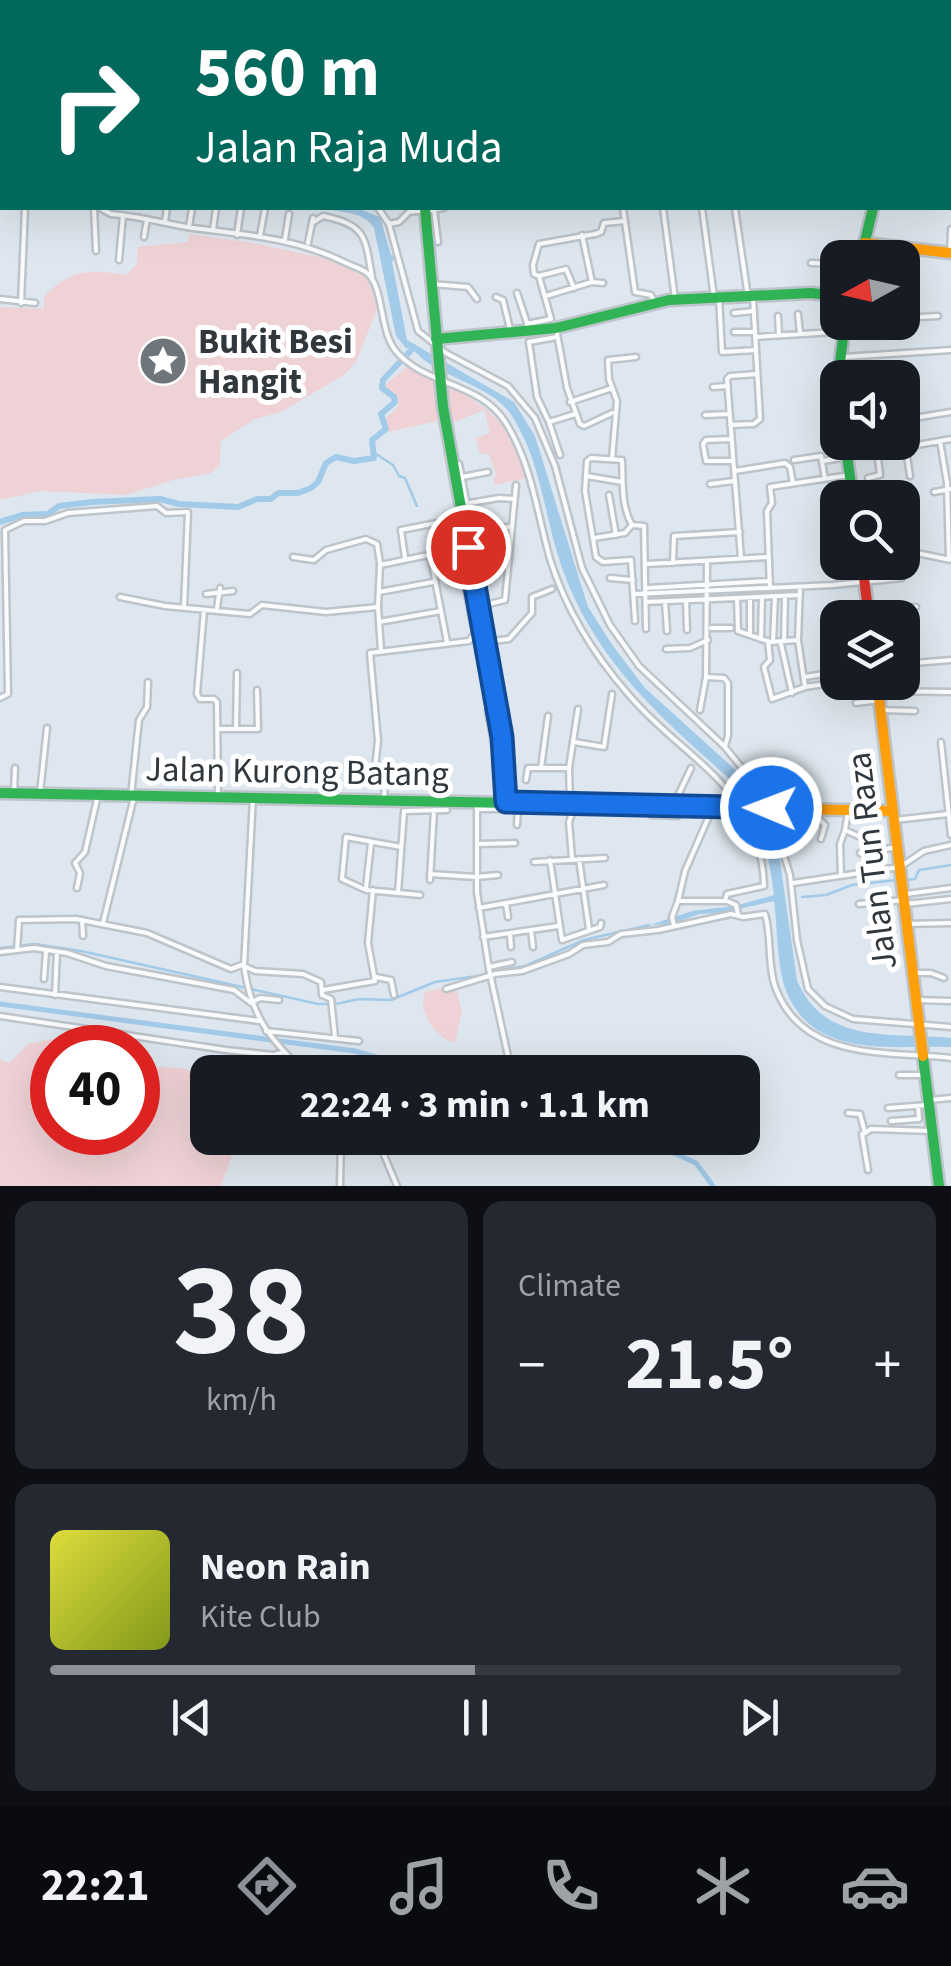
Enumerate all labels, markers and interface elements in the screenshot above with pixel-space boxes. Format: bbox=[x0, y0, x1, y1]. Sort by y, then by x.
text: 560 m bbox=[195, 23, 380, 123]
icon: right bbox=[30, 40, 160, 170]
text: Jalan Raja Muda bbox=[195, 116, 503, 180]
north arrow bbox=[820, 240, 920, 340]
map controls bbox=[820, 240, 920, 700]
place label: Bukit Besi Hangit bbox=[198, 317, 353, 407]
place icon: Bukit Besi Hangit bbox=[137, 335, 189, 387]
button: sound bbox=[820, 360, 920, 460]
button: search bbox=[820, 480, 920, 580]
pin bbox=[426, 505, 511, 590]
icon: arrive bbox=[441, 520, 496, 575]
button: layers bbox=[820, 600, 920, 700]
street label: Jalan Kurong Batang bbox=[145, 744, 450, 800]
street label: Jalan Tun Raza bbox=[834, 749, 910, 972]
position arrow bbox=[719, 756, 823, 860]
speed limit sign: 40 bbox=[30, 1025, 160, 1155]
text: 22:24 · 3 min · 1.1 km bbox=[300, 1078, 650, 1132]
text: 38 bbox=[173, 1219, 310, 1404]
text: Climate bbox=[518, 1263, 621, 1309]
text: 21.5° bbox=[625, 1311, 794, 1418]
text: − bbox=[518, 1327, 545, 1405]
text: + bbox=[874, 1327, 901, 1405]
text: km/h bbox=[206, 1377, 277, 1423]
text: Neon Rain bbox=[200, 1540, 371, 1594]
text: Kite Club bbox=[200, 1594, 321, 1640]
icon: previous bbox=[164, 1690, 219, 1745]
icon: pause bbox=[448, 1690, 503, 1745]
icon: next bbox=[732, 1690, 787, 1745]
icon: directions bbox=[232, 1851, 302, 1921]
icon: music bbox=[384, 1851, 454, 1921]
icon: phone bbox=[536, 1851, 606, 1921]
icon: climate bbox=[688, 1851, 758, 1921]
icon: car bbox=[840, 1851, 910, 1921]
text: 22:21 bbox=[41, 1854, 150, 1918]

